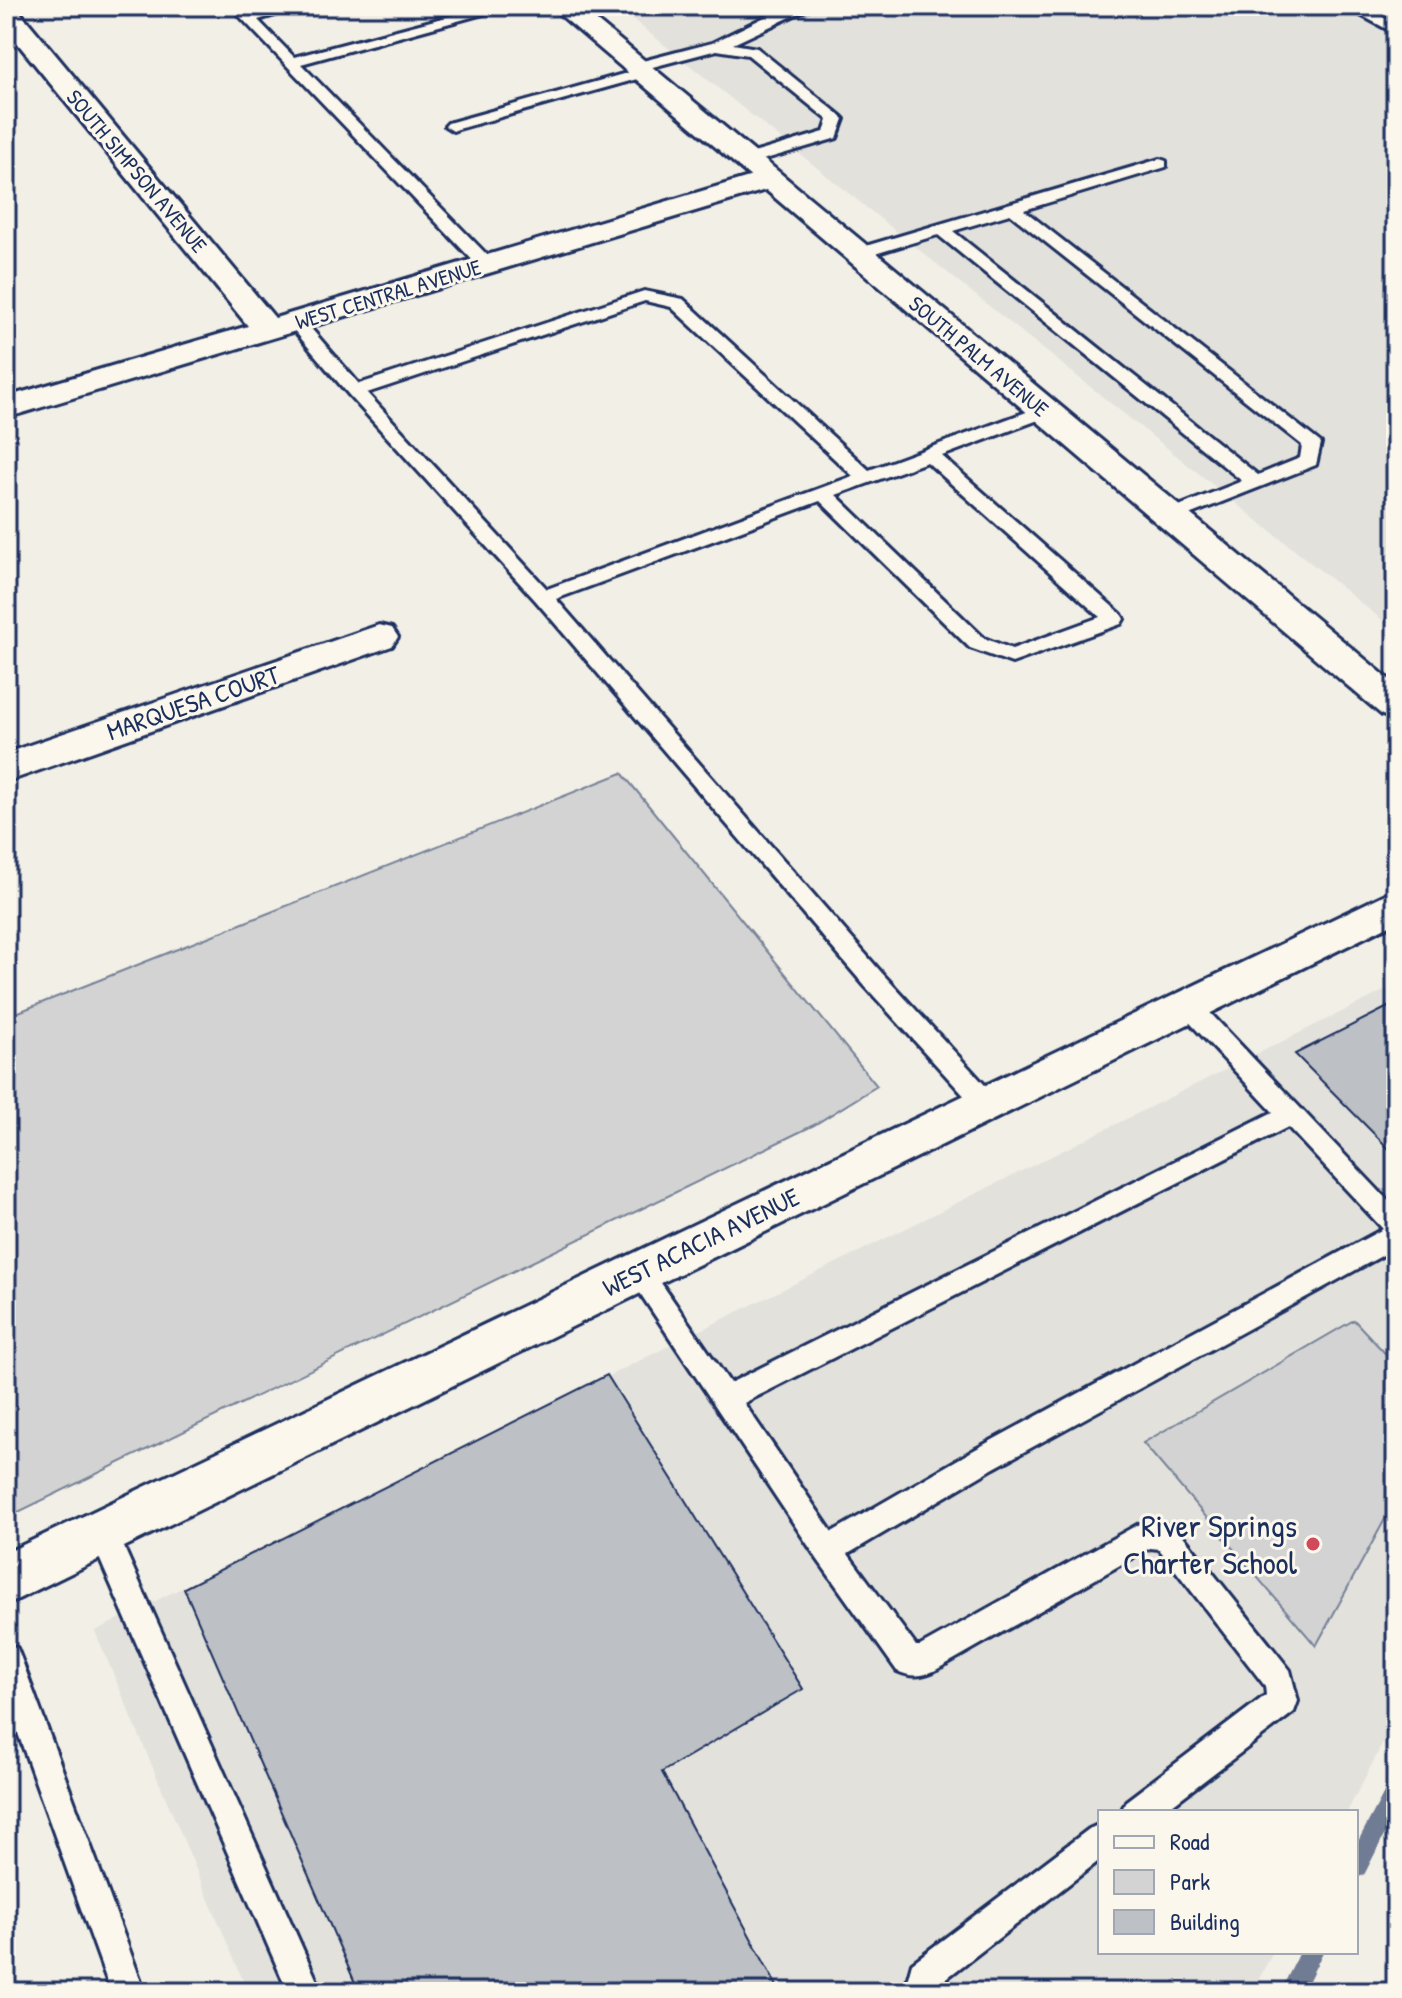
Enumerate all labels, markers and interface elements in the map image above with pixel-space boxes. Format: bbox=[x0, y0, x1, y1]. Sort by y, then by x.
street label: SOUTH SIMPSON AVENUE bbox=[60, 83, 214, 259]
street label: WEST CENTRAL AVENUE bbox=[291, 251, 485, 337]
street label: SOUTH PALM AVENUE bbox=[903, 289, 1056, 424]
street label: MARQUESA COURT bbox=[102, 656, 285, 748]
street label: WEST ACACIA AVENUE bbox=[597, 1179, 805, 1304]
place label: River Springs Charter School bbox=[1123, 1504, 1297, 1584]
marker: River Springs Charter School bbox=[1304, 1535, 1322, 1553]
legend bbox=[1098, 1810, 1358, 1954]
text: Road bbox=[1170, 1825, 1209, 1857]
text: Park bbox=[1170, 1865, 1210, 1897]
text: Building bbox=[1170, 1905, 1240, 1937]

